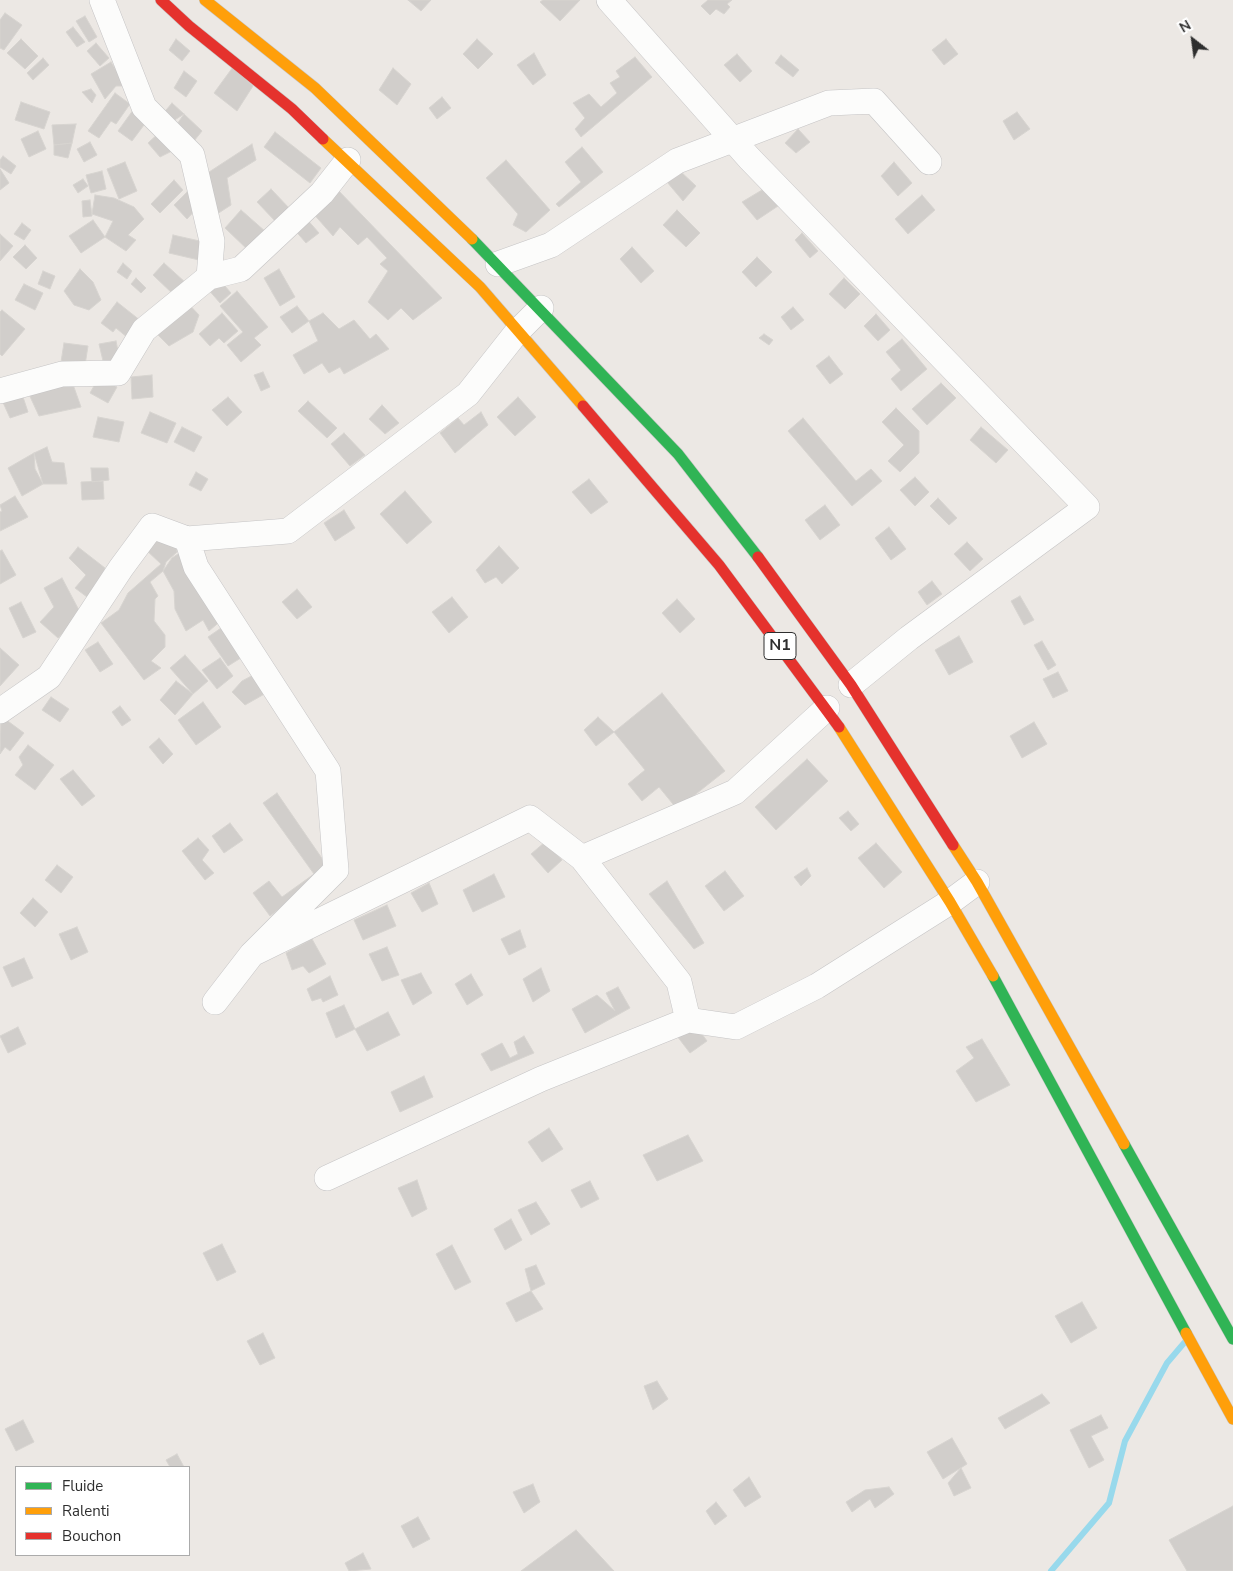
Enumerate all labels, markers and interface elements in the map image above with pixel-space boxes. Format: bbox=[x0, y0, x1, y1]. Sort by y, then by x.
north arrow bbox=[1168, 15, 1218, 65]
text: N bbox=[1176, 16, 1195, 37]
road number: N1 bbox=[764, 632, 796, 659]
legend bbox=[15, 1466, 190, 1556]
text: Fluide bbox=[62, 1476, 103, 1496]
text: Ralenti bbox=[62, 1501, 110, 1521]
text: Bouchon bbox=[62, 1526, 121, 1546]

